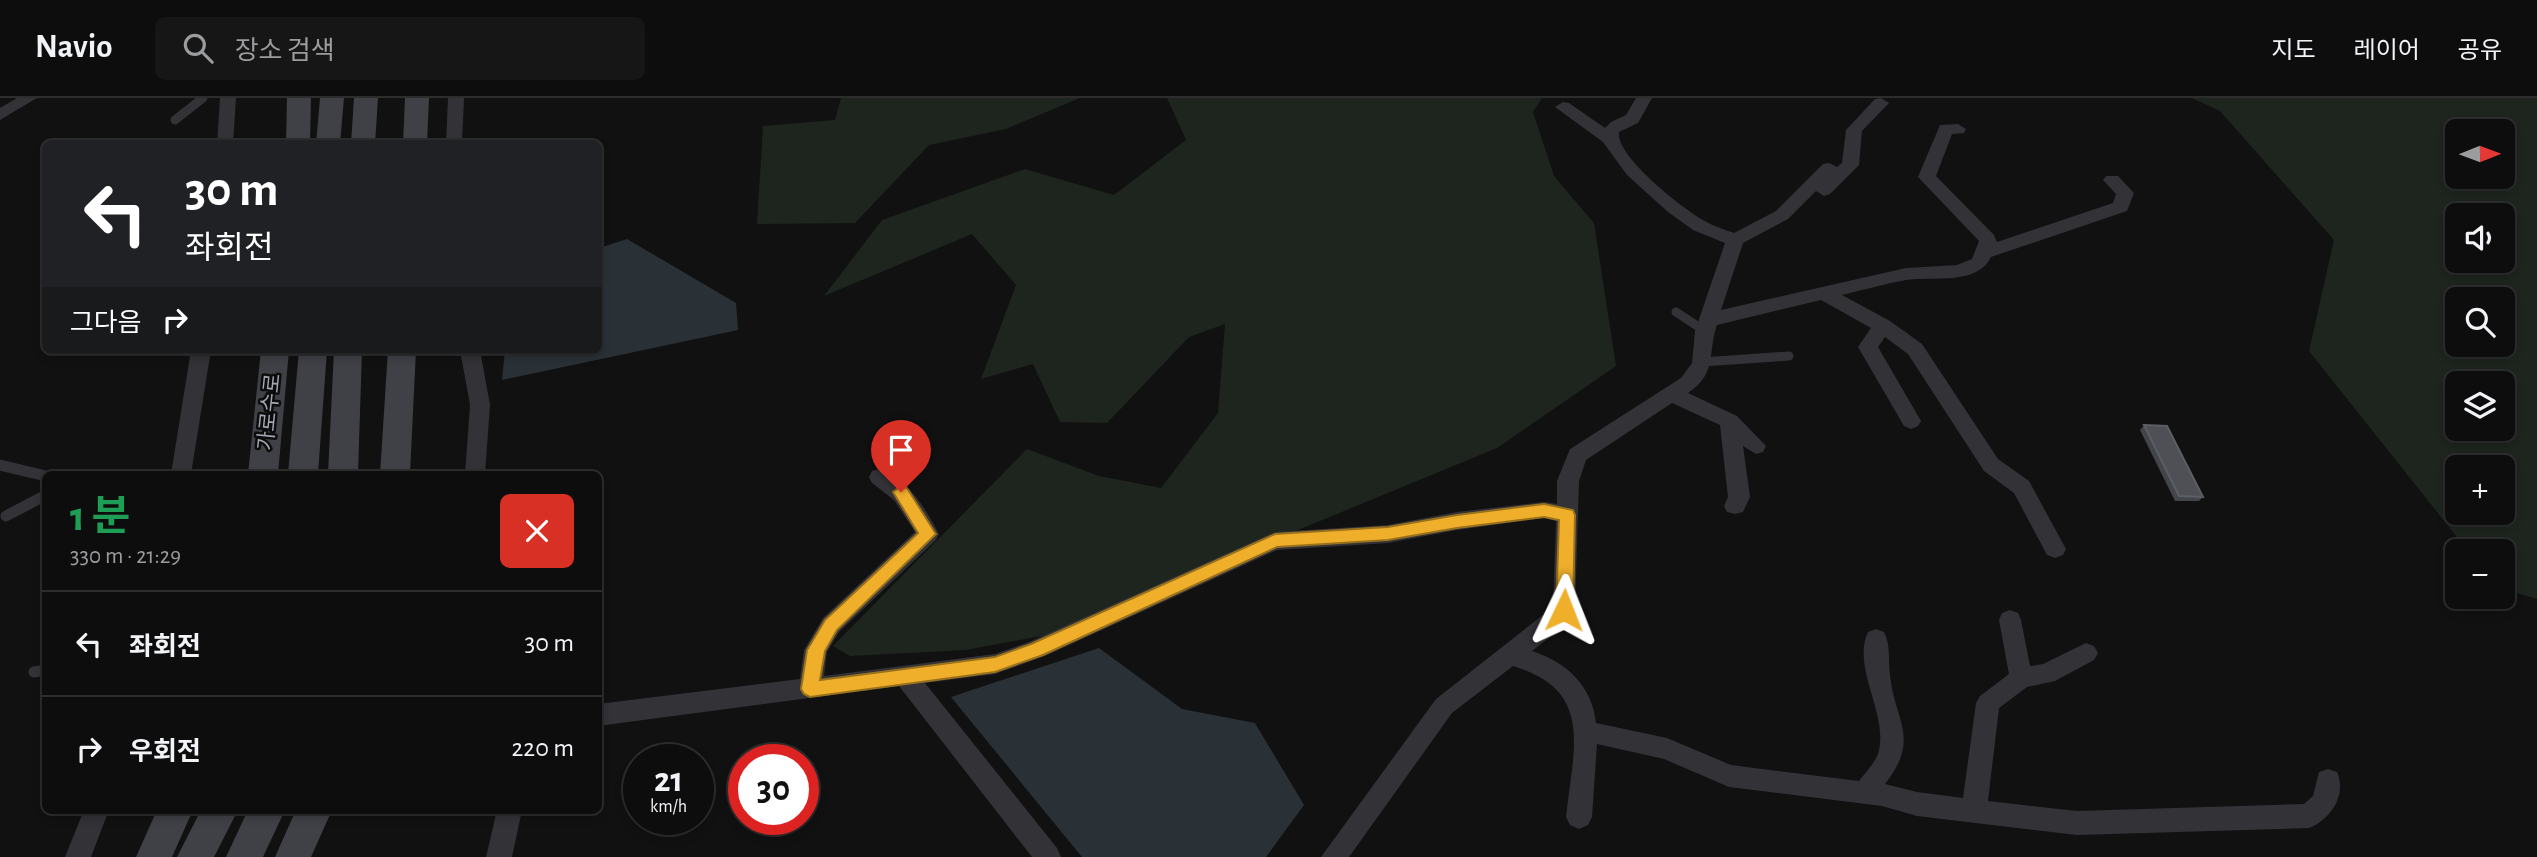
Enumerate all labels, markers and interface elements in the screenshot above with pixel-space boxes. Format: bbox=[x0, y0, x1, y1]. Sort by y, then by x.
search box bbox=[155, 17, 645, 80]
icon: search bbox=[179, 29, 217, 67]
text: Navio bbox=[35, 31, 113, 64]
text: 장소 검색 bbox=[235, 38, 335, 64]
text: 지도 bbox=[2271, 39, 2316, 63]
text: 레이어 bbox=[2354, 39, 2420, 63]
text: 공유 bbox=[2458, 39, 2502, 63]
north arrow bbox=[2445, 119, 2515, 189]
map controls bbox=[2445, 119, 2515, 609]
text: 30 m bbox=[185, 166, 279, 215]
icon: left bbox=[70, 168, 161, 259]
button: sound bbox=[2445, 203, 2515, 273]
text: 좌회전 bbox=[185, 232, 273, 264]
button: search bbox=[2445, 287, 2515, 357]
icon: right bbox=[156, 301, 194, 339]
text: 그다음 bbox=[70, 310, 142, 336]
button: layers bbox=[2445, 371, 2515, 441]
street label: 가로수로 bbox=[254, 372, 284, 452]
pin bbox=[871, 420, 931, 492]
icon: arrive bbox=[882, 431, 920, 469]
button: + bbox=[2445, 455, 2515, 525]
button: close bbox=[500, 494, 574, 568]
text: 1 분 bbox=[70, 496, 130, 538]
button: − bbox=[2445, 539, 2515, 609]
text: 330 m · 21:29 bbox=[70, 545, 181, 568]
position arrow bbox=[1527, 573, 1601, 647]
icon: left bbox=[70, 625, 108, 663]
text: 30 m bbox=[524, 630, 574, 656]
text: 좌회전 bbox=[129, 634, 201, 660]
icon: right bbox=[70, 730, 108, 768]
text: 220 m bbox=[512, 735, 574, 761]
text: 우회전 bbox=[129, 739, 201, 765]
speed limit sign: 30 bbox=[728, 744, 819, 835]
text: 21 bbox=[654, 763, 683, 798]
text: km/h bbox=[650, 798, 687, 816]

